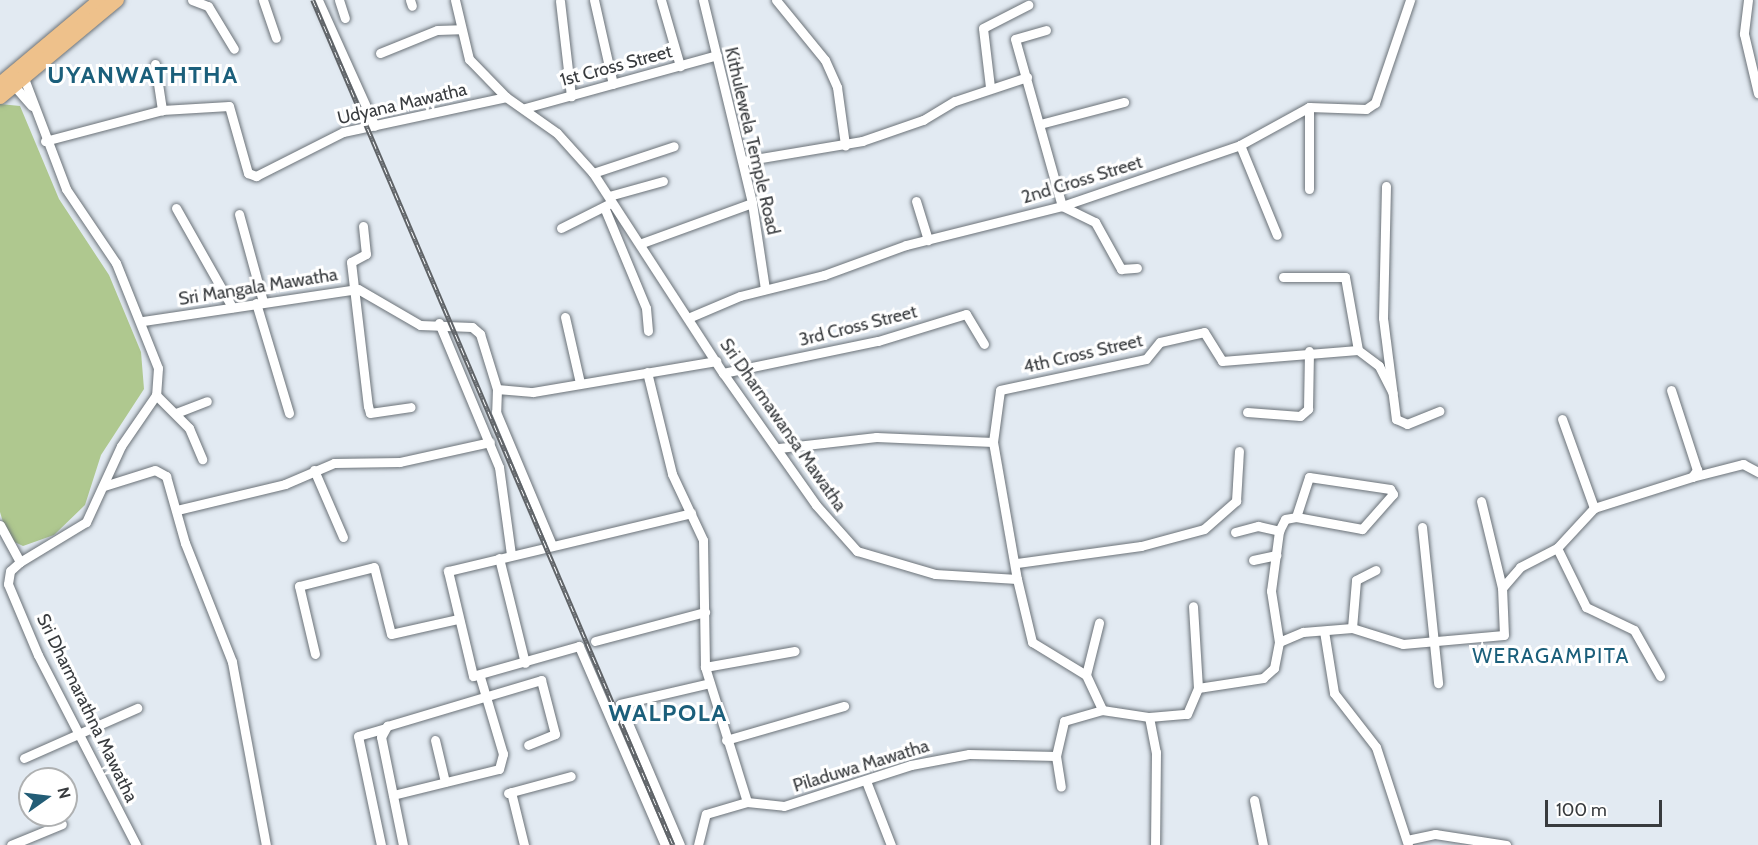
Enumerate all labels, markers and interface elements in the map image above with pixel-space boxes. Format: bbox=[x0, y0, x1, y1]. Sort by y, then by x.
street label: 1st Cross Street bbox=[558, 41, 674, 91]
street label: Kithulewela Temple Road bbox=[720, 45, 784, 237]
district label: UYANWATHTHA bbox=[47, 61, 239, 89]
street label: Udyana Mawatha bbox=[335, 79, 469, 129]
street label: 2nd Cross Street bbox=[1019, 151, 1145, 209]
street label: Sri Mangala Mawatha bbox=[177, 264, 339, 310]
street label: 3rd Cross Street bbox=[797, 301, 919, 351]
street label: 4th Cross Street bbox=[1021, 330, 1145, 378]
street label: Sri Dharmawansa Mawatha bbox=[715, 335, 851, 515]
street label: Sri Dharmarathna Mawatha bbox=[32, 610, 142, 806]
district label: WERAGAMPITA bbox=[1472, 643, 1630, 669]
district label: WALPOLA bbox=[608, 699, 728, 727]
street label: Piladuwa Mawatha bbox=[791, 735, 931, 797]
north arrow bbox=[18, 767, 78, 827]
text: N bbox=[53, 785, 75, 801]
scale bar bbox=[1548, 788, 1665, 826]
text: 100 m bbox=[1556, 799, 1607, 821]

